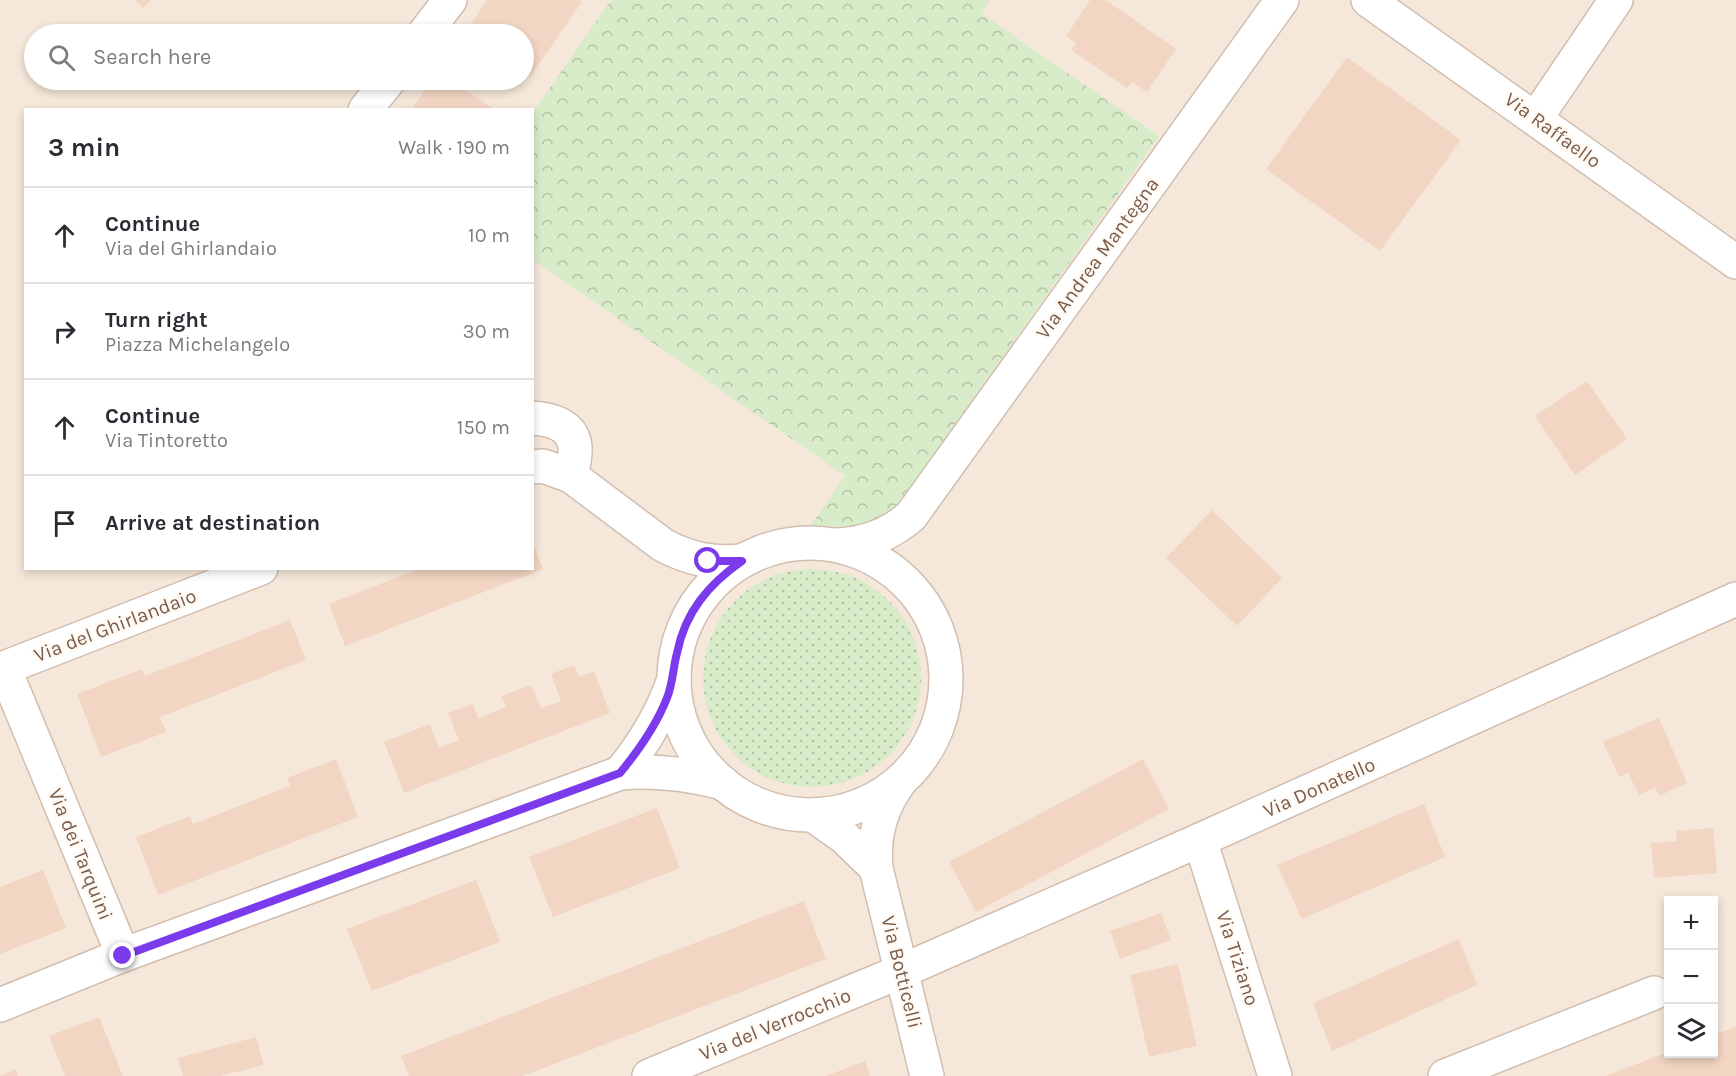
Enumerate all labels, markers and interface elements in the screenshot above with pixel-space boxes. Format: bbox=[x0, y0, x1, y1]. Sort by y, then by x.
search box bbox=[24, 24, 534, 90]
icon: search bbox=[45, 41, 78, 74]
text: Search here bbox=[93, 44, 211, 70]
street label: Via Raffaello bbox=[1500, 88, 1605, 173]
text: 3 min bbox=[48, 132, 120, 163]
text: Walk · 190 m bbox=[398, 136, 510, 159]
street label: Via Andrea Mantegna bbox=[1031, 173, 1164, 343]
text: Continue bbox=[105, 211, 200, 237]
icon: ahead bbox=[48, 219, 81, 252]
text: 10 m bbox=[468, 224, 510, 247]
text: Via del Ghirlandaio bbox=[105, 237, 277, 260]
text: Turn right bbox=[105, 307, 208, 333]
icon: right bbox=[48, 315, 81, 348]
text: 30 m bbox=[463, 320, 510, 343]
text: Piazza Michelangelo bbox=[105, 333, 290, 356]
text: Continue bbox=[105, 403, 200, 429]
icon: ahead bbox=[48, 411, 81, 444]
text: 150 m bbox=[457, 416, 510, 439]
text: Via Tintoretto bbox=[105, 429, 228, 452]
icon: arrive bbox=[48, 507, 81, 540]
text: Arrive at destination bbox=[105, 510, 320, 536]
route start bbox=[694, 547, 720, 573]
street label: Via del Ghirlandaio bbox=[31, 584, 200, 667]
street label: Via Donatello bbox=[1260, 753, 1379, 822]
street label: Via dei Tarquini bbox=[44, 785, 117, 923]
map controls bbox=[1664, 896, 1718, 1058]
button: + bbox=[1664, 896, 1718, 950]
street label: Via Tiziano bbox=[1211, 908, 1264, 1009]
street label: Via Botticelli bbox=[876, 914, 927, 1031]
route end bbox=[109, 942, 135, 968]
button: − bbox=[1664, 950, 1718, 1004]
street label: Via del Verrocchio bbox=[696, 984, 854, 1065]
button: layers bbox=[1664, 1004, 1718, 1058]

